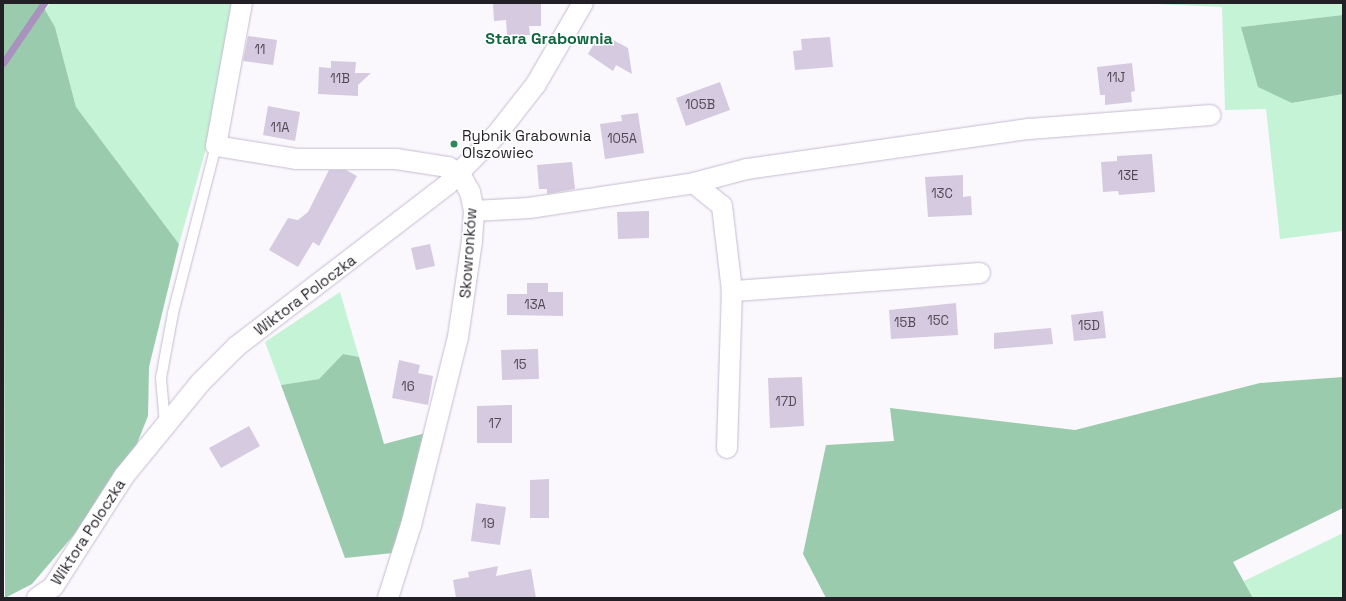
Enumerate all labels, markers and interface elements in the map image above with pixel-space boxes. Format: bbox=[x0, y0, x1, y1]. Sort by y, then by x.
district label: Stara Grabownia bbox=[485, 29, 613, 49]
house number: 11 bbox=[255, 42, 265, 58]
house number: 11J bbox=[1107, 70, 1125, 86]
house number: 11B bbox=[330, 71, 350, 87]
house number: 105B bbox=[685, 97, 715, 113]
house number: 11A bbox=[270, 120, 290, 136]
place label: Rybnik Grabownia Olszowiec bbox=[462, 126, 591, 161]
house number: 105A bbox=[607, 131, 637, 147]
marker: Rybnik Grabownia Olszowiec bbox=[449, 139, 459, 149]
house number: 13E bbox=[1118, 168, 1138, 184]
house number: 13C bbox=[931, 186, 953, 202]
street label: Skowronków bbox=[456, 207, 480, 299]
street label: Wiktora Poloczka bbox=[251, 251, 359, 339]
house number: 13A bbox=[524, 297, 546, 313]
house number: 15C bbox=[927, 313, 949, 329]
house number: 15B bbox=[894, 315, 916, 331]
house number: 15D bbox=[1078, 318, 1100, 334]
house number: 15 bbox=[513, 357, 527, 373]
house number: 16 bbox=[401, 379, 415, 395]
house number: 17D bbox=[775, 394, 797, 410]
house number: 17 bbox=[489, 416, 501, 432]
street label: Wiktora Poloczka bbox=[47, 476, 129, 588]
house number: 19 bbox=[481, 516, 495, 532]

